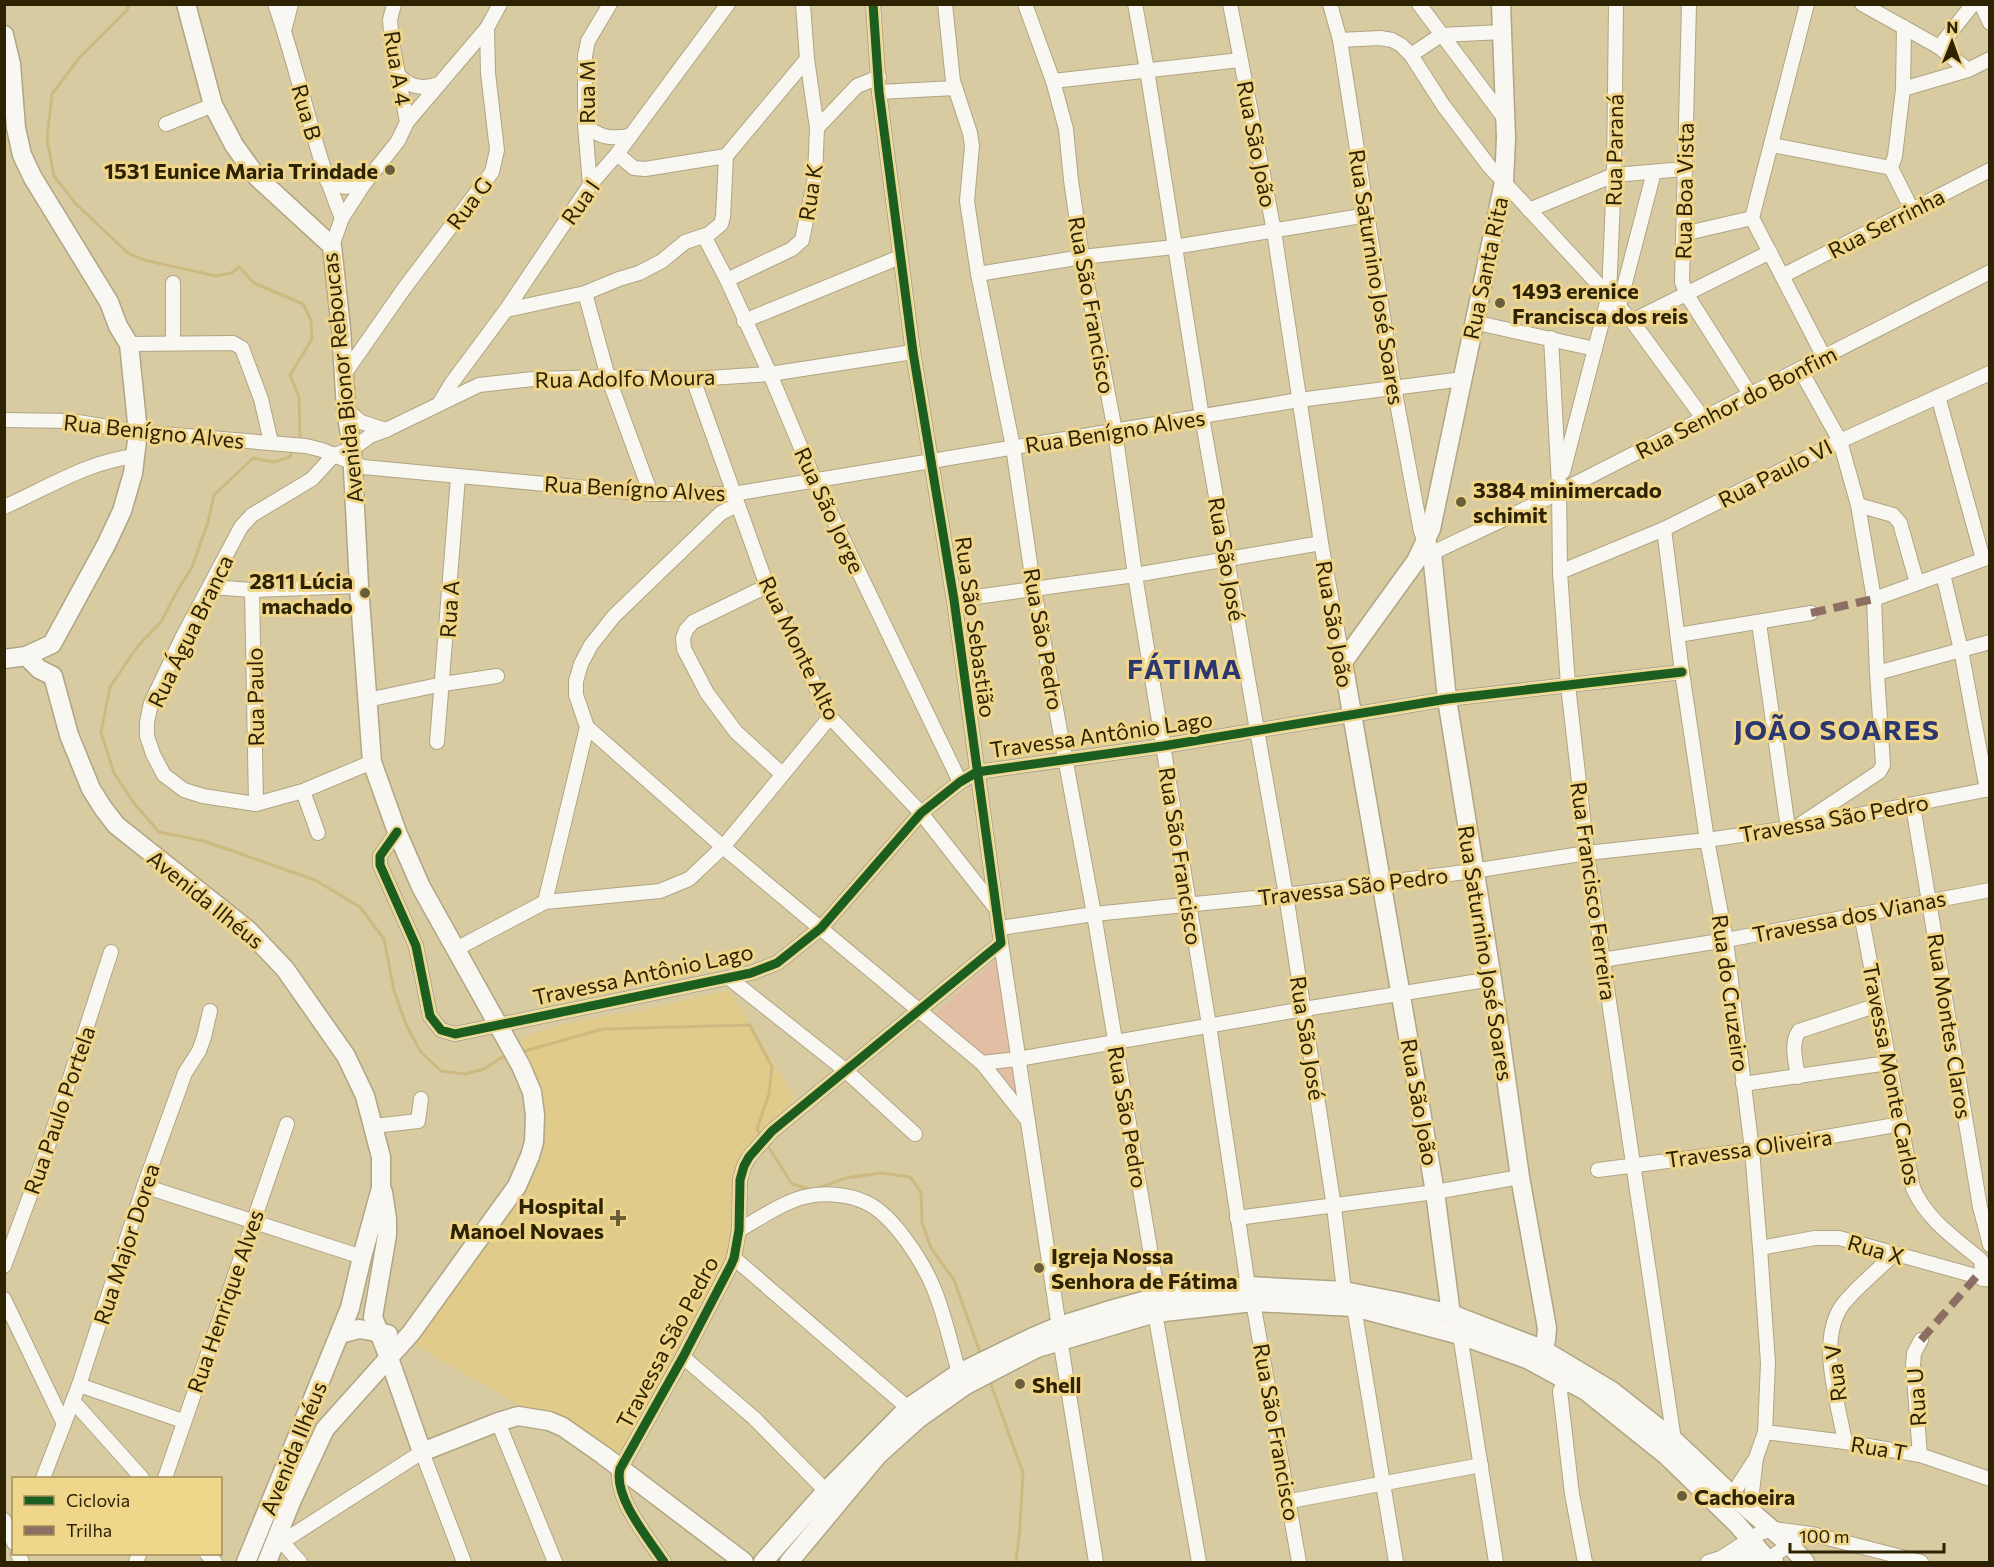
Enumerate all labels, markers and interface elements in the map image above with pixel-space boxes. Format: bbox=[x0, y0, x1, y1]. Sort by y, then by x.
north arrow bbox=[1922, 12, 1982, 72]
text: N bbox=[1946, 17, 1958, 36]
street label: Rua A 4 bbox=[379, 29, 417, 107]
street label: Rua M bbox=[573, 60, 600, 124]
street label: Rua São João bbox=[1231, 78, 1283, 210]
street label: Rua B bbox=[286, 81, 328, 143]
street label: Rua Paraná bbox=[1600, 94, 1628, 206]
street label: Rua Boa Vista bbox=[1669, 122, 1699, 260]
street label: Rua Saturnino José Soares bbox=[1343, 147, 1411, 407]
place label: 1531 Eunice Maria Trindade bbox=[104, 157, 378, 184]
street label: Rua K bbox=[792, 161, 828, 222]
marker: 1531 Eunice Maria Trindade bbox=[383, 163, 397, 177]
street label: Rua G bbox=[441, 171, 497, 235]
street label: Rua I bbox=[555, 174, 605, 230]
street label: Rua Serrinha bbox=[1823, 182, 1949, 264]
street label: Rua Santa Rita bbox=[1457, 194, 1513, 342]
street label: Rua São Francisco bbox=[1063, 214, 1121, 396]
street label: Avenida Bionor Reboucas bbox=[315, 251, 369, 505]
place label: 1493 erenice Francisca dos reis bbox=[1512, 277, 1688, 329]
marker: 1493 erenice Francisca dos reis bbox=[1493, 296, 1507, 310]
street label: Rua Senhor do Bonfim bbox=[1631, 340, 1841, 464]
street label: Rua Adolfo Moura bbox=[534, 363, 716, 393]
street label: Rua Benígno Alves bbox=[1023, 403, 1207, 459]
street label: Rua Benígno Alves bbox=[62, 408, 246, 454]
street label: Rua Paulo VI bbox=[1713, 433, 1837, 513]
street label: Rua São Jorge bbox=[789, 443, 871, 577]
street label: Rua Benígno Alves bbox=[543, 470, 727, 506]
place label: 3384 minimercado schimit bbox=[1473, 476, 1662, 528]
street label: Rua São José bbox=[1203, 495, 1251, 623]
marker: 3384 minimercado schimit bbox=[1454, 495, 1468, 509]
street label: Rua São Sebastião bbox=[950, 535, 1002, 719]
street label: Rua Água Branca bbox=[141, 550, 239, 712]
street label: Rua São João bbox=[1311, 558, 1359, 690]
street label: Rua São Pedro bbox=[1018, 566, 1070, 712]
place label: 2811 Lúcia machado bbox=[249, 567, 353, 619]
street label: Rua Monte Alto bbox=[753, 572, 847, 724]
street label: Rua A bbox=[434, 579, 464, 639]
marker: 2811 Lúcia machado bbox=[358, 586, 372, 600]
street label: Rua Paulo bbox=[241, 647, 269, 747]
district label: FÁTIMA bbox=[1127, 651, 1243, 685]
street label: Travessa Antônio Lago bbox=[988, 705, 1214, 763]
district label: JOÃO SOARES bbox=[1734, 712, 1940, 746]
street label: Rua São Francisco bbox=[1154, 765, 1208, 947]
street label: Rua Francisco Ferreira bbox=[1565, 780, 1623, 1002]
street label: Travessa São Pedro bbox=[1737, 788, 1931, 848]
street label: Rua Saturnino José Soares bbox=[1452, 823, 1520, 1083]
street label: Avenida Ilhéus bbox=[142, 844, 270, 954]
street label: Travessa São Pedro bbox=[1256, 861, 1450, 911]
street label: Travessa dos Vianas bbox=[1750, 884, 1948, 948]
street label: Rua do Cruzeiro bbox=[1707, 913, 1755, 1073]
street label: Rua Montes Claros bbox=[1922, 931, 1978, 1121]
street label: Travessa Antônio Lago bbox=[530, 937, 756, 1011]
street label: Travessa Monte Carlos bbox=[1857, 961, 1927, 1187]
street label: Rua São José bbox=[1285, 974, 1331, 1102]
street label: Rua Paulo Portela bbox=[18, 1022, 100, 1198]
street label: Rua São João bbox=[1396, 1036, 1444, 1168]
street label: Rua São Pedro bbox=[1102, 1044, 1154, 1190]
street label: Travessa Oliveira bbox=[1664, 1123, 1834, 1173]
street label: Rua Major Dorea bbox=[87, 1160, 165, 1328]
place label: Hospital Manoel Novaes bbox=[449, 1192, 604, 1244]
street label: Rua Henrique Alves bbox=[181, 1206, 269, 1396]
marker: Hospital Manoel Novaes bbox=[609, 1209, 627, 1227]
street label: Rua X bbox=[1845, 1228, 1907, 1270]
place label: Igreja Nossa Senhora de Fátima bbox=[1051, 1242, 1238, 1294]
street label: Travessa São Pedro bbox=[610, 1251, 724, 1433]
marker: Igreja Nossa Senhora de Fátima bbox=[1032, 1261, 1046, 1275]
street label: Rua São Francisco bbox=[1248, 1341, 1306, 1523]
street label: Rua V bbox=[1818, 1343, 1852, 1403]
street label: Rua U bbox=[1900, 1367, 1932, 1427]
place label: Shell bbox=[1032, 1371, 1082, 1398]
street label: Avenida Ilhéus bbox=[254, 1377, 332, 1519]
marker: Shell bbox=[1013, 1377, 1027, 1391]
street label: Rua T bbox=[1849, 1430, 1909, 1466]
legend bbox=[12, 1477, 222, 1555]
place label: Cachoeira bbox=[1694, 1483, 1795, 1510]
text: Ciclovia bbox=[66, 1489, 130, 1511]
marker: Cachoeira bbox=[1675, 1489, 1689, 1503]
scale bar bbox=[1790, 1516, 1944, 1554]
text: Trilha bbox=[66, 1519, 112, 1541]
text: 100 m bbox=[1799, 1525, 1849, 1547]

